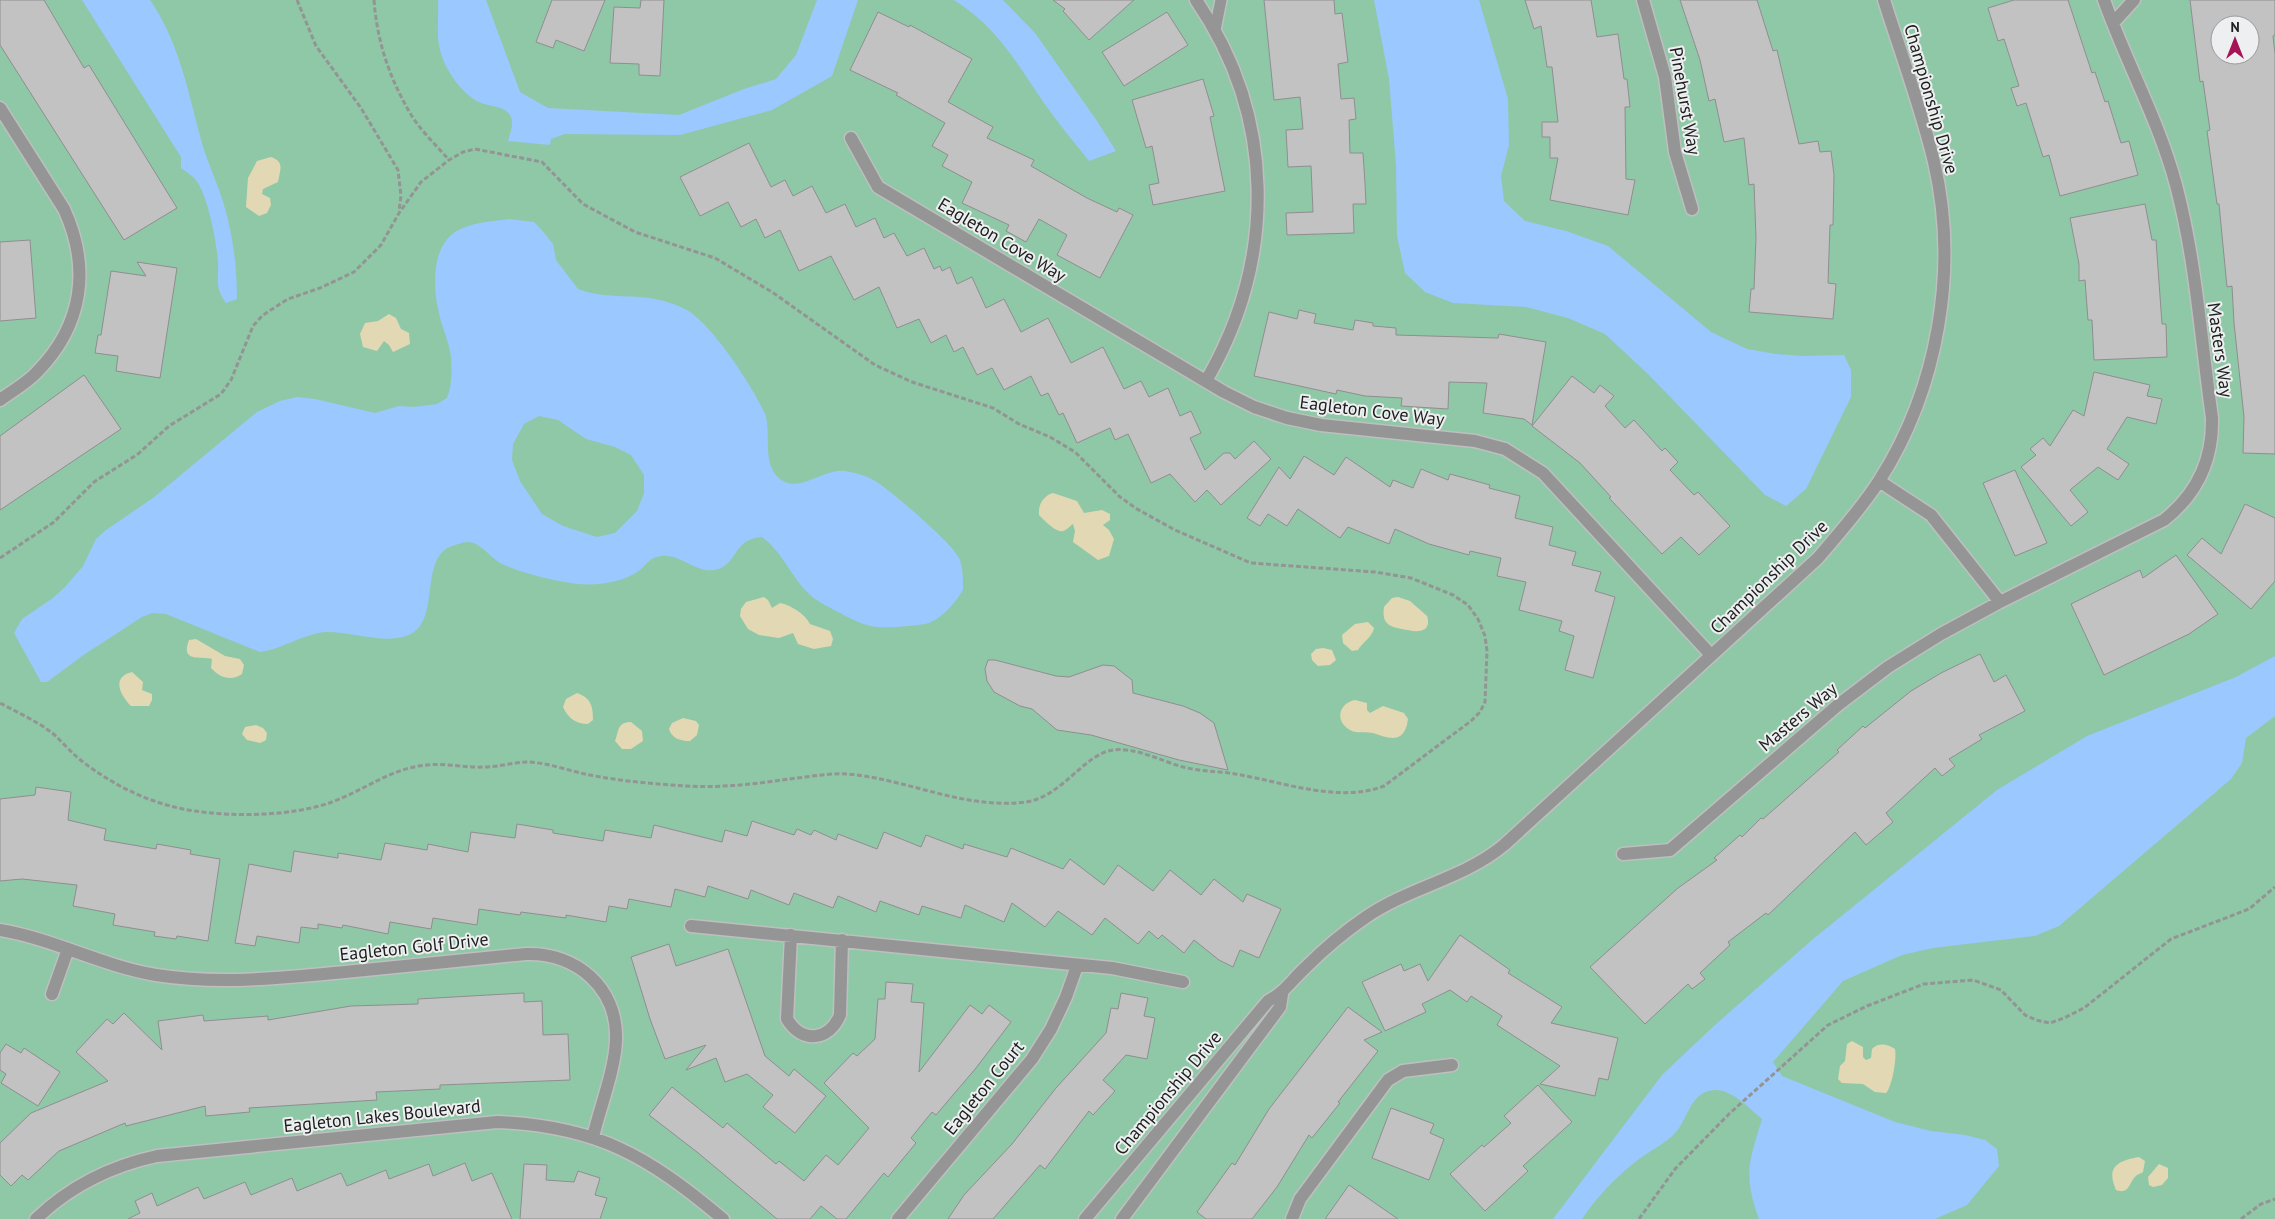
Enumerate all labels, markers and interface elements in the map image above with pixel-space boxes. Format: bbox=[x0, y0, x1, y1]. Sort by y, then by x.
north arrow bbox=[2210, 15, 2260, 65]
text: N bbox=[2230, 18, 2240, 36]
street label: Championship Drive bbox=[1899, 21, 1964, 176]
street label: Pinehurst Way bbox=[1665, 45, 1706, 157]
street label: Eagleton Cove Way bbox=[934, 192, 1071, 287]
street label: Masters Way bbox=[2202, 301, 2239, 399]
street label: Eagleton Cove Way bbox=[1298, 390, 1446, 431]
street label: Championship Drive bbox=[1705, 515, 1832, 639]
street label: Masters Way bbox=[1754, 677, 1842, 756]
street label: Eagleton Golf Drive bbox=[338, 927, 490, 966]
street label: Championship Drive bbox=[1109, 1026, 1226, 1159]
street label: Eagleton Court bbox=[939, 1036, 1029, 1139]
street label: Eagleton Lakes Boulevard bbox=[282, 1094, 482, 1137]

